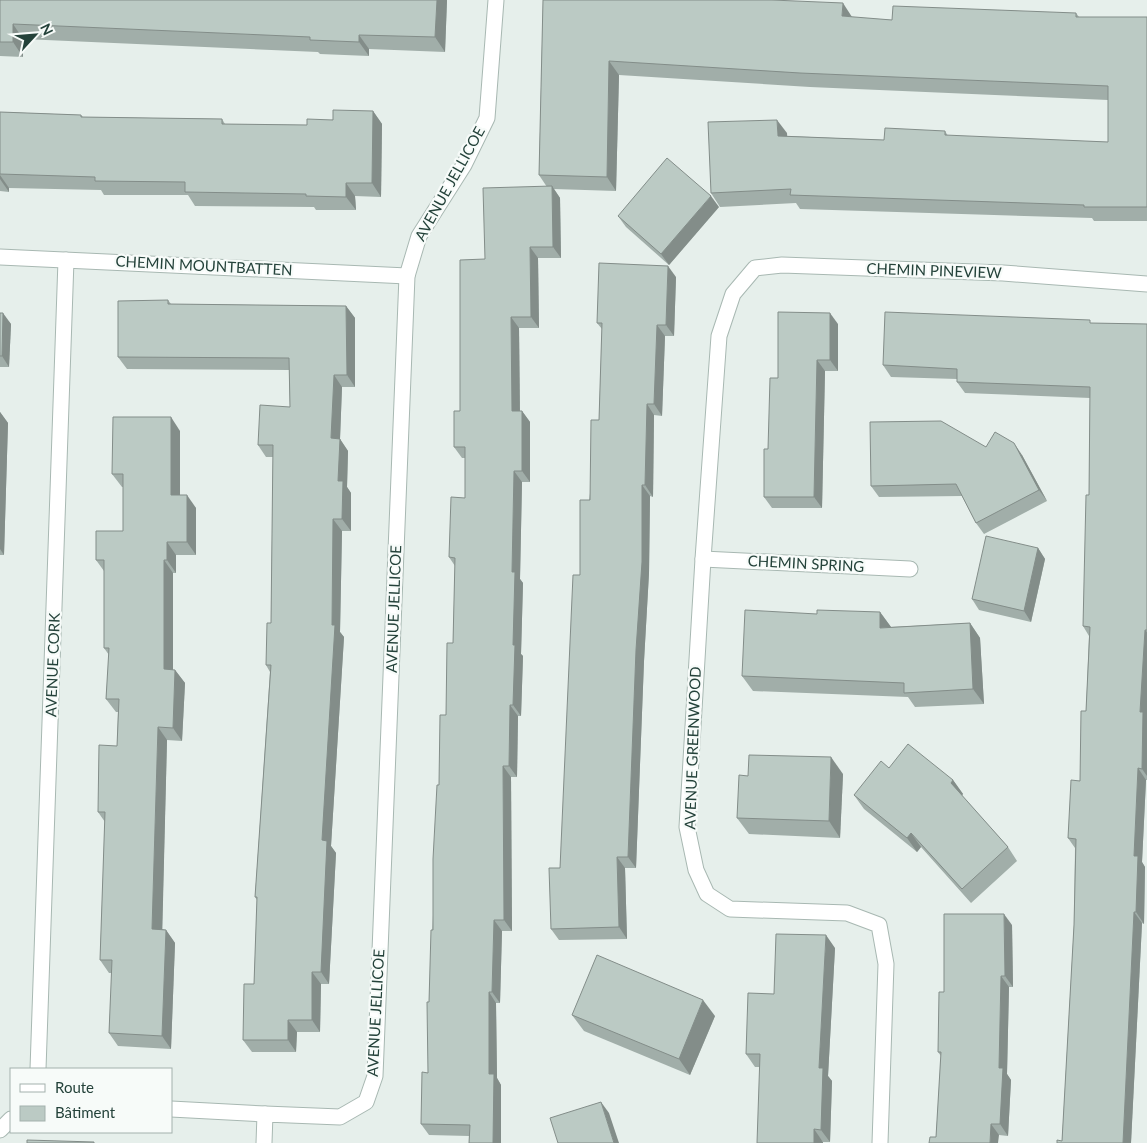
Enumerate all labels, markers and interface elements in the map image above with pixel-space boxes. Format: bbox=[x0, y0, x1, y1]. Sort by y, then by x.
north arrow bbox=[10, 10, 60, 60]
text: N bbox=[37, 21, 57, 38]
street label: AVENUE JELLICOE bbox=[410, 123, 488, 244]
street label: CHEMIN MOUNTBATTEN bbox=[115, 251, 293, 279]
street label: CHEMIN PINEVIEW bbox=[866, 259, 1002, 281]
street label: AVENUE JELLICOE bbox=[382, 545, 404, 673]
street label: CHEMIN SPRING bbox=[747, 551, 865, 575]
street label: AVENUE CORK bbox=[41, 612, 63, 717]
street label: AVENUE GREENWOOD bbox=[680, 666, 704, 830]
street label: AVENUE JELLICOE bbox=[363, 949, 387, 1077]
legend bbox=[10, 1068, 172, 1133]
text: Route bbox=[55, 1078, 94, 1096]
text: Bâtiment bbox=[55, 1103, 116, 1121]

